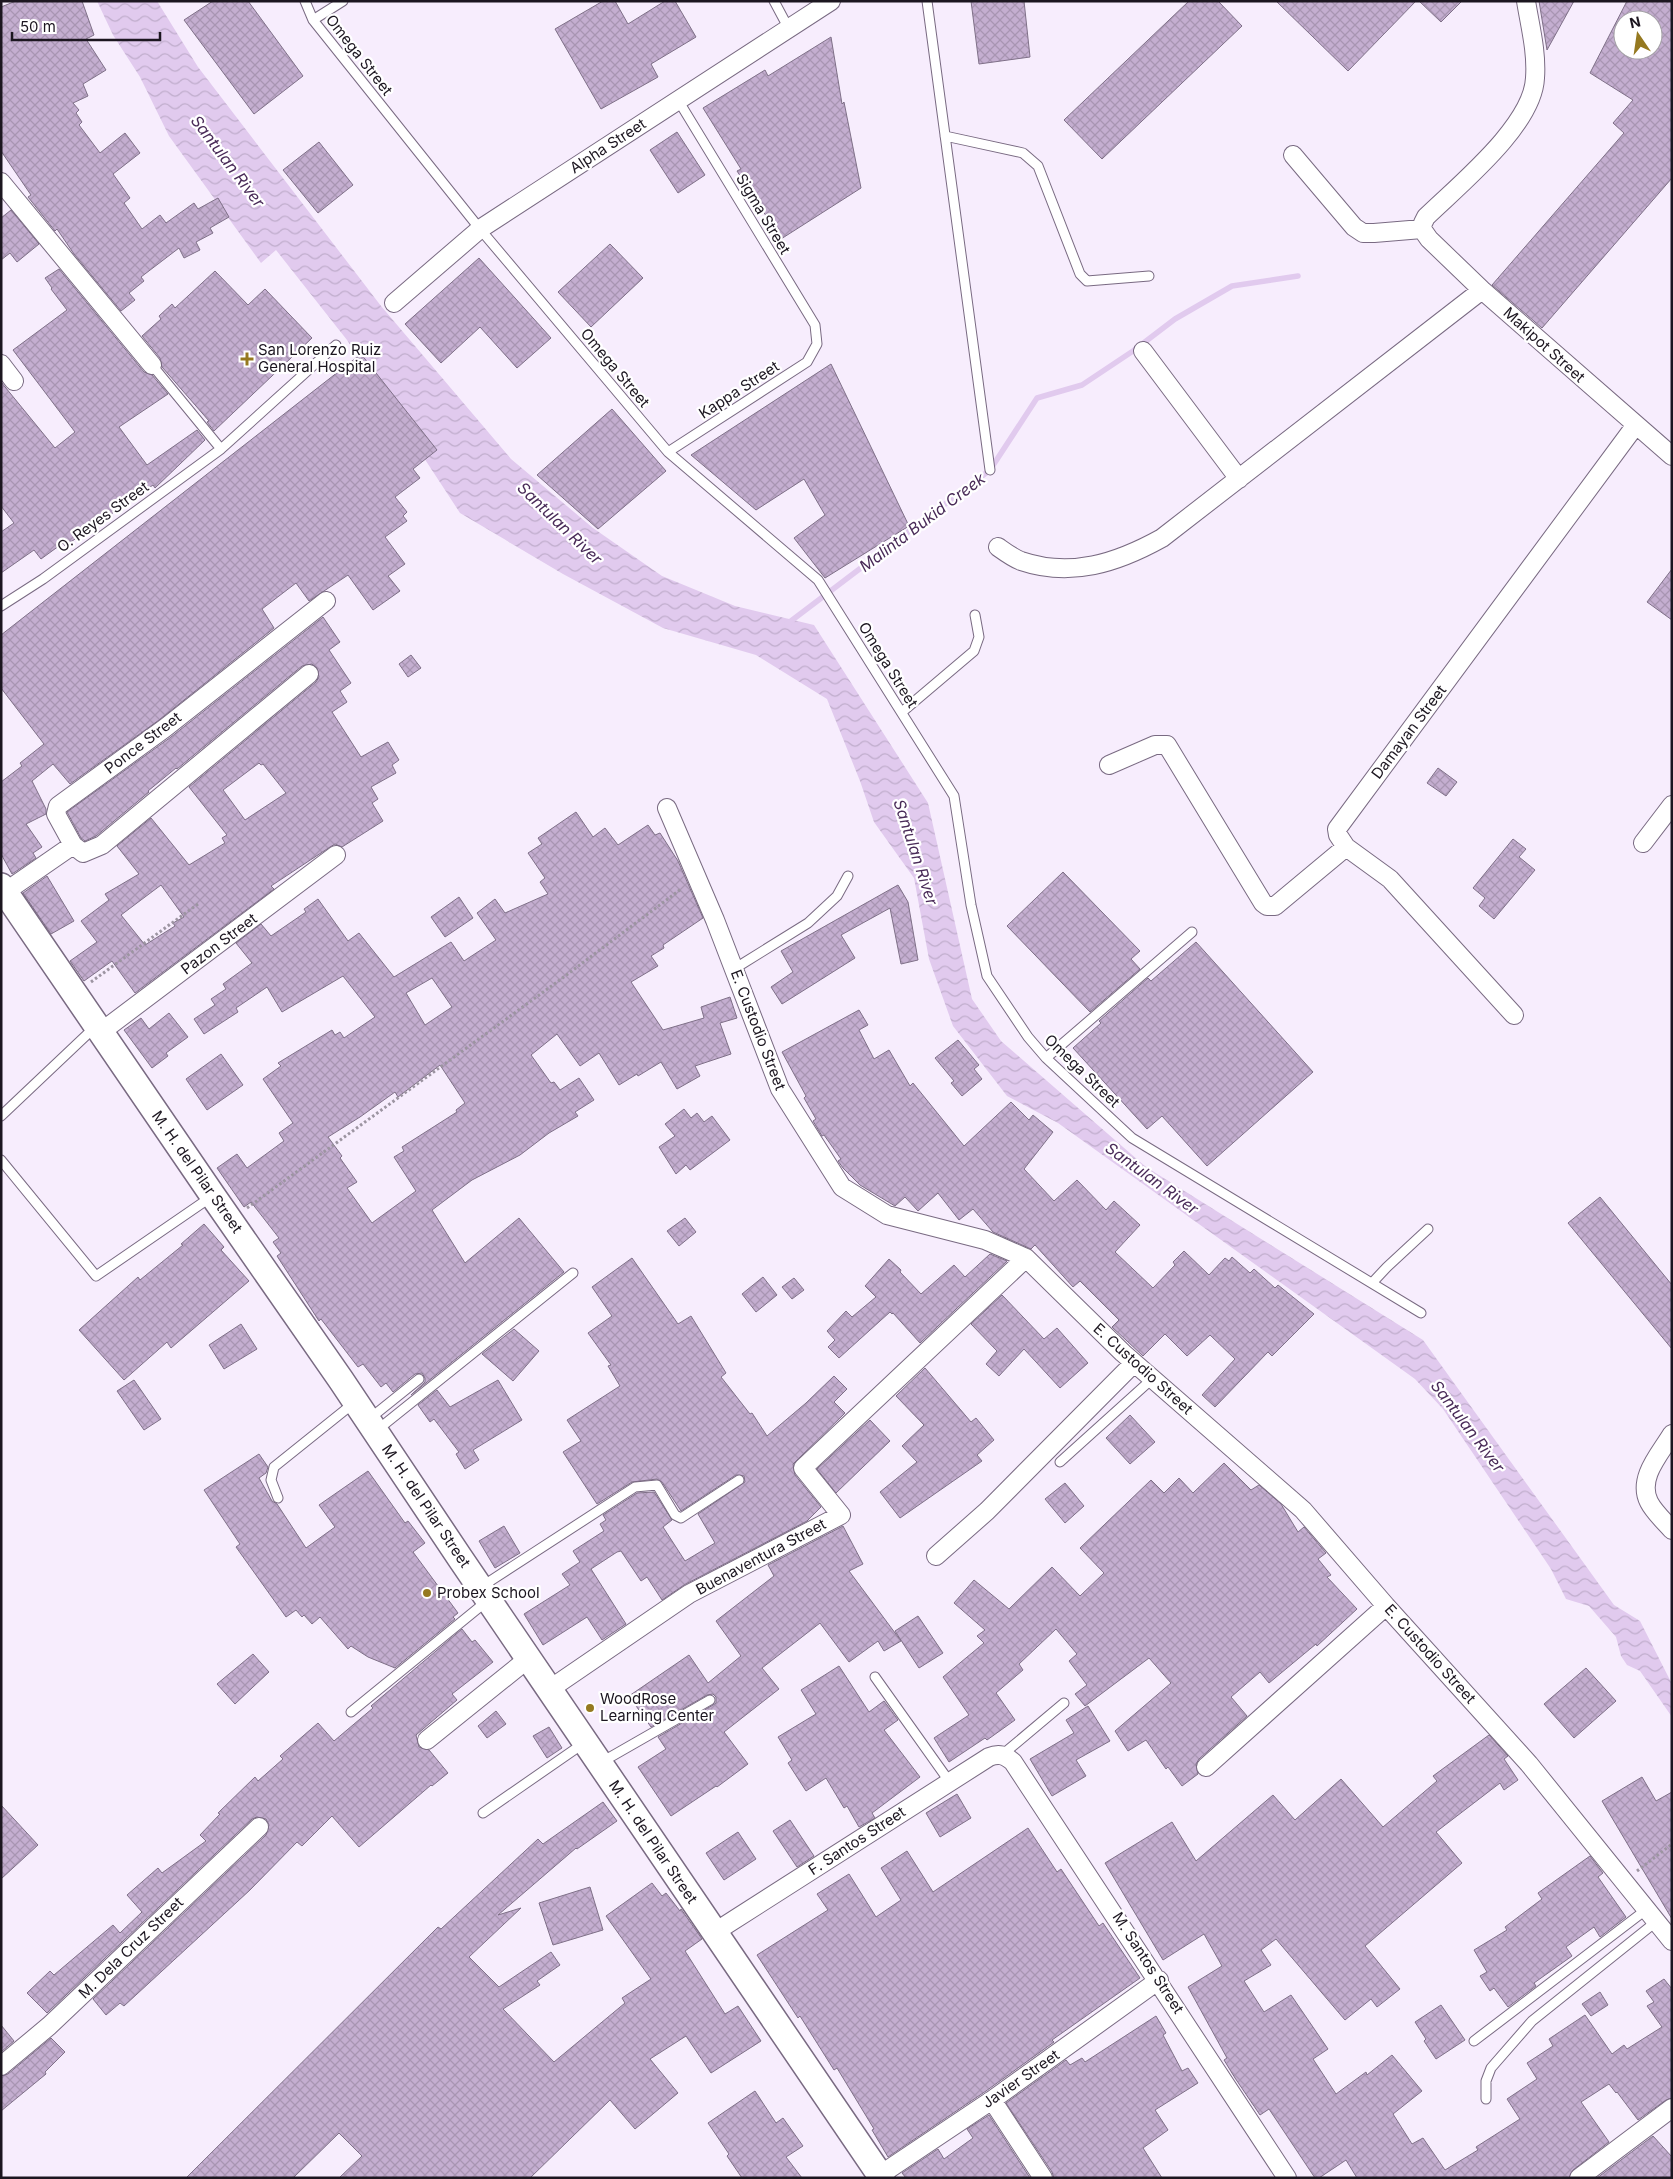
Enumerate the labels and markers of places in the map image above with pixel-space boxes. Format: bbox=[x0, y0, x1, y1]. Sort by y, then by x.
place label: San Lorenzo Ruiz General Hospital bbox=[258, 340, 381, 376]
marker: San Lorenzo Ruiz General Hospital bbox=[240, 352, 254, 366]
place label: Probex School bbox=[437, 1583, 540, 1602]
marker: Probex School bbox=[421, 1587, 433, 1599]
place label: WoodRose Learning Center bbox=[600, 1689, 715, 1725]
marker: WoodRose Learning Center bbox=[584, 1702, 596, 1714]

